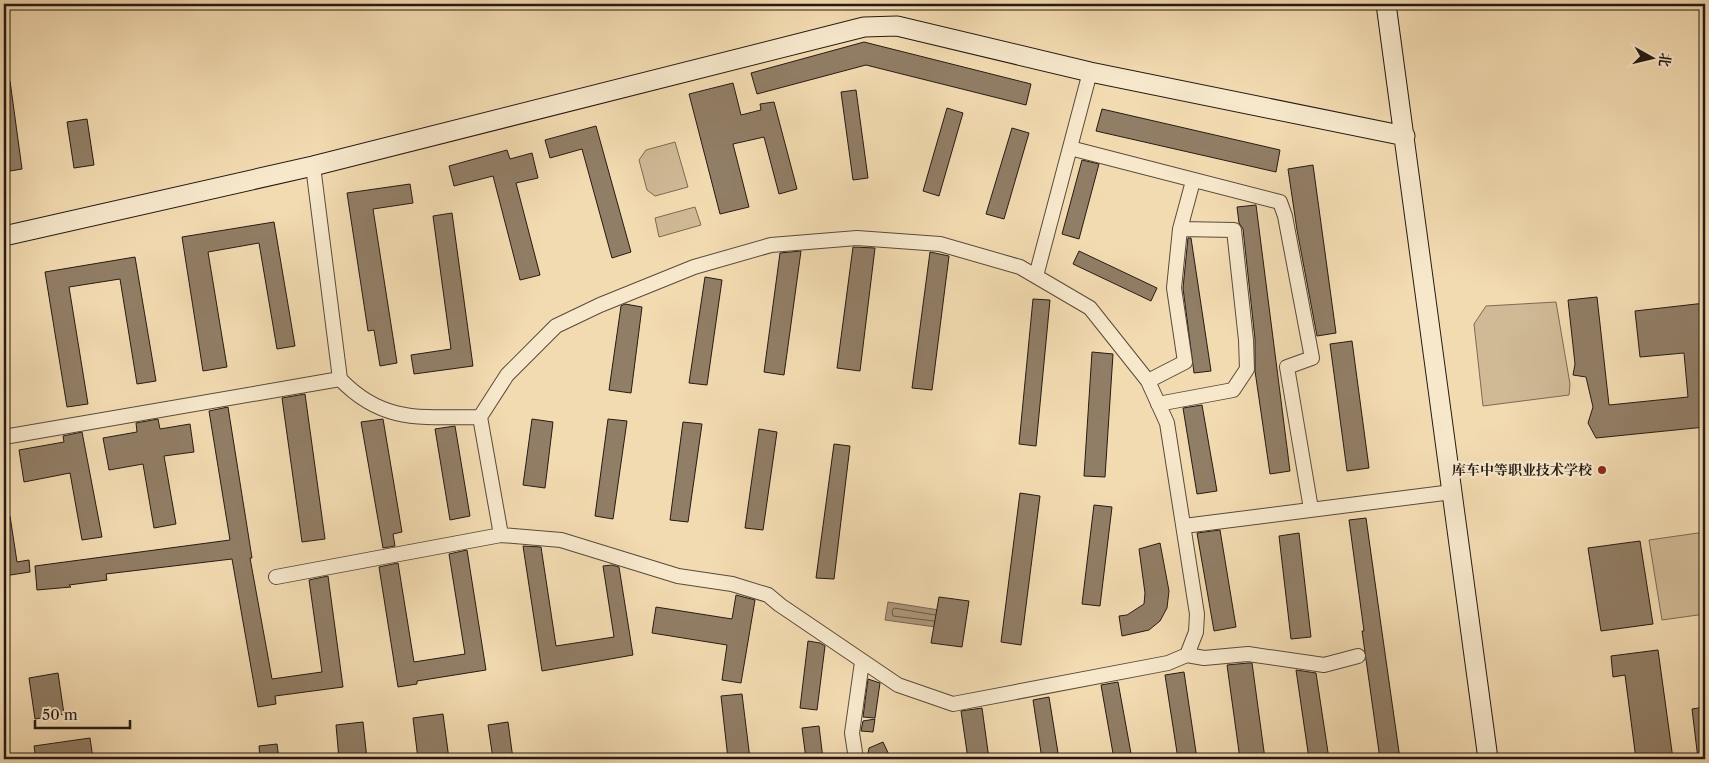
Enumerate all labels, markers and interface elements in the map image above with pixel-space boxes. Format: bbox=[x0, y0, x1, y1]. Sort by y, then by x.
north arrow bbox=[1626, 32, 1676, 82]
text: 北 bbox=[1655, 52, 1675, 68]
place label: 库车中等职业技术学校 bbox=[1452, 461, 1592, 479]
marker: 库车中等职业技术学校 bbox=[1596, 464, 1608, 476]
scale bar bbox=[35, 698, 130, 730]
text: 50 m bbox=[42, 705, 78, 724]

